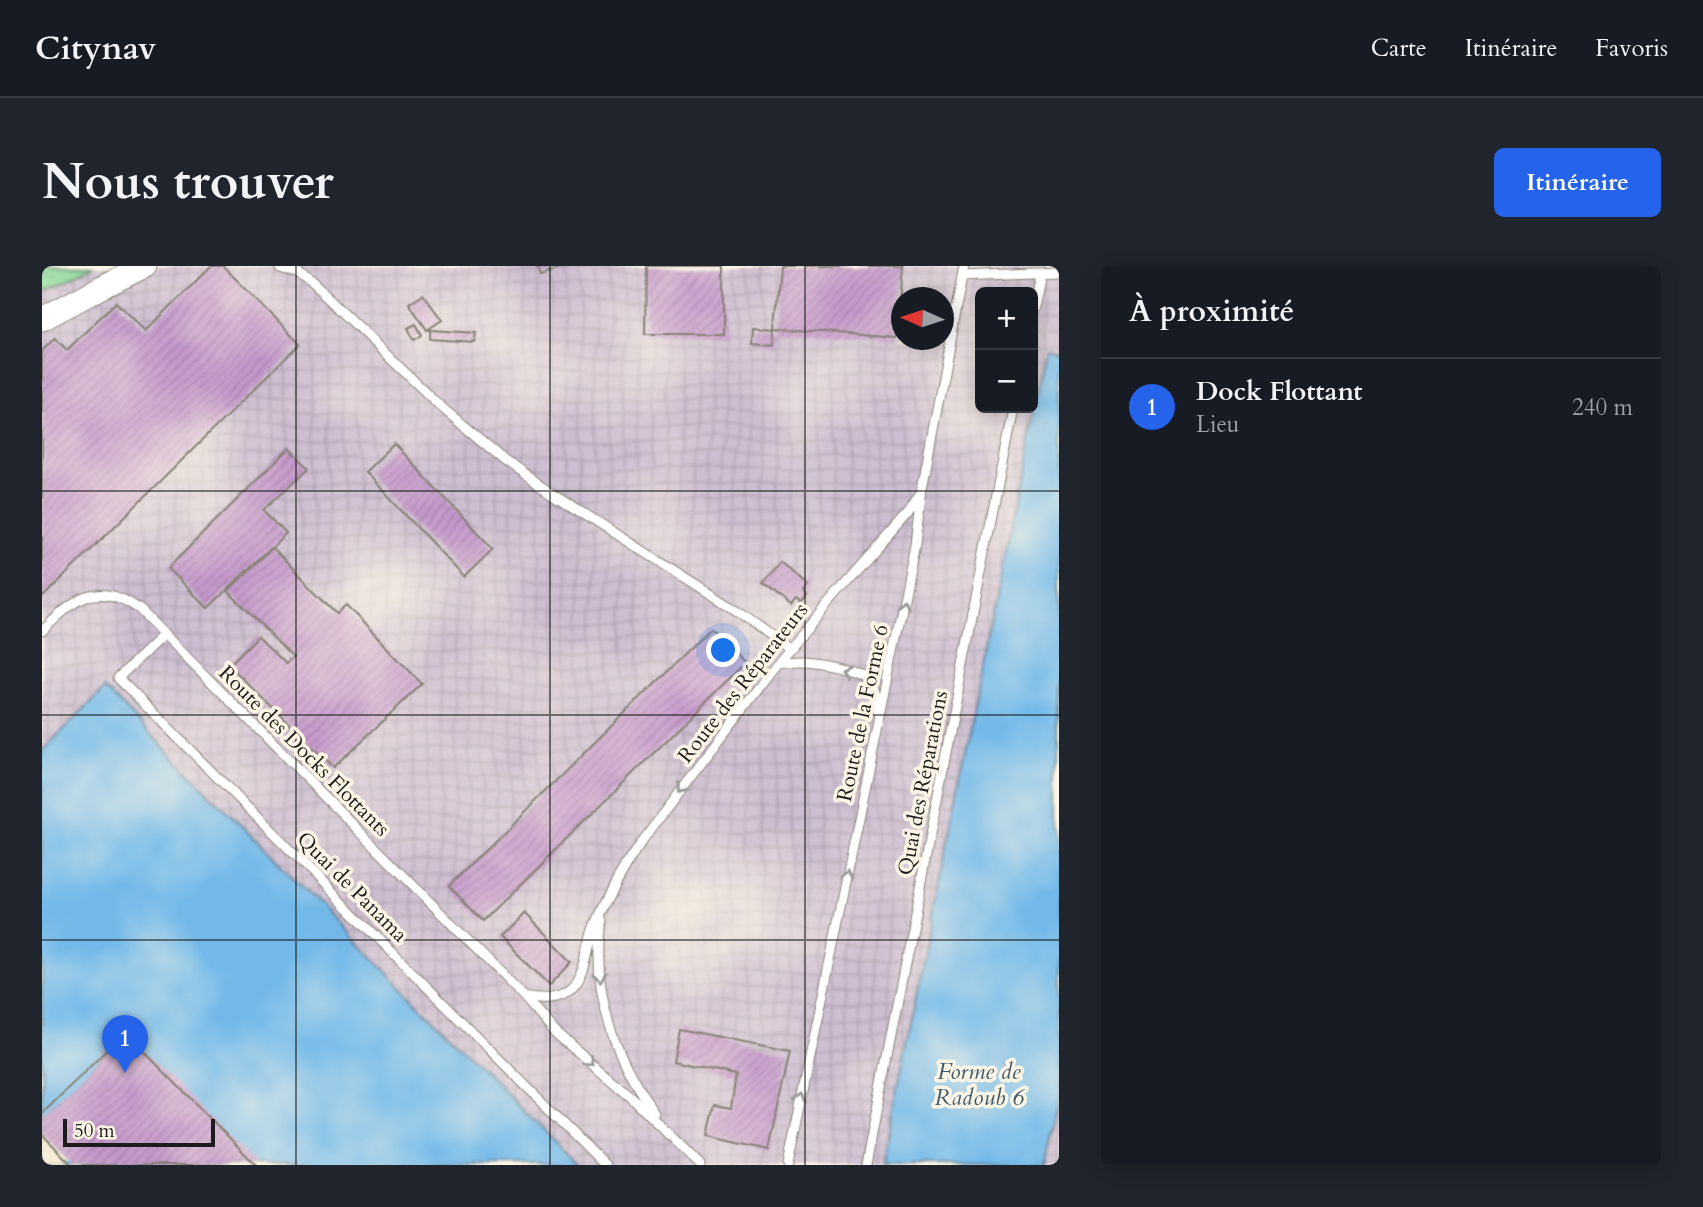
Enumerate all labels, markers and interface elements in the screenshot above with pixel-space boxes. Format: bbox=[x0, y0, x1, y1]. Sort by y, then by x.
text: Citynav bbox=[35, 26, 156, 71]
text: Carte bbox=[1371, 32, 1427, 65]
text: Itinéraire bbox=[1465, 32, 1557, 65]
text: Favoris bbox=[1595, 32, 1668, 65]
button: Itinéraire bbox=[1494, 148, 1661, 217]
text: Nous trouver bbox=[42, 149, 334, 216]
north arrow bbox=[891, 287, 954, 350]
map controls bbox=[975, 287, 1038, 413]
button: + bbox=[975, 287, 1038, 350]
text: À proximité bbox=[1129, 291, 1294, 332]
button: − bbox=[975, 350, 1038, 413]
text: Dock Flottant bbox=[1196, 374, 1362, 409]
text: 1 bbox=[1146, 392, 1158, 423]
text: 240 m bbox=[1572, 392, 1633, 423]
text: Lieu bbox=[1196, 409, 1239, 440]
street label: Route des Réparateurs bbox=[671, 597, 815, 769]
one-way arrow bbox=[894, 598, 909, 610]
street label: Route de la Forme 6 bbox=[830, 622, 896, 804]
your location bbox=[706, 633, 740, 667]
street label: Route des Docks Flottants bbox=[212, 659, 396, 843]
one-way arrow bbox=[839, 664, 851, 678]
street label: Quai des Réparations bbox=[891, 688, 955, 878]
one-way arrow bbox=[676, 782, 689, 794]
street label: Quai de Panama bbox=[290, 825, 414, 949]
one-way arrow bbox=[839, 869, 854, 881]
one-way arrow bbox=[593, 971, 608, 982]
pin: 1 bbox=[102, 1015, 148, 1073]
one-way arrow bbox=[582, 1054, 594, 1067]
water label: Forme de Radoub 6 bbox=[934, 1056, 1026, 1113]
one-way arrow bbox=[793, 1092, 808, 1104]
scale bar bbox=[63, 1116, 215, 1148]
text: 50 m bbox=[74, 1118, 115, 1144]

